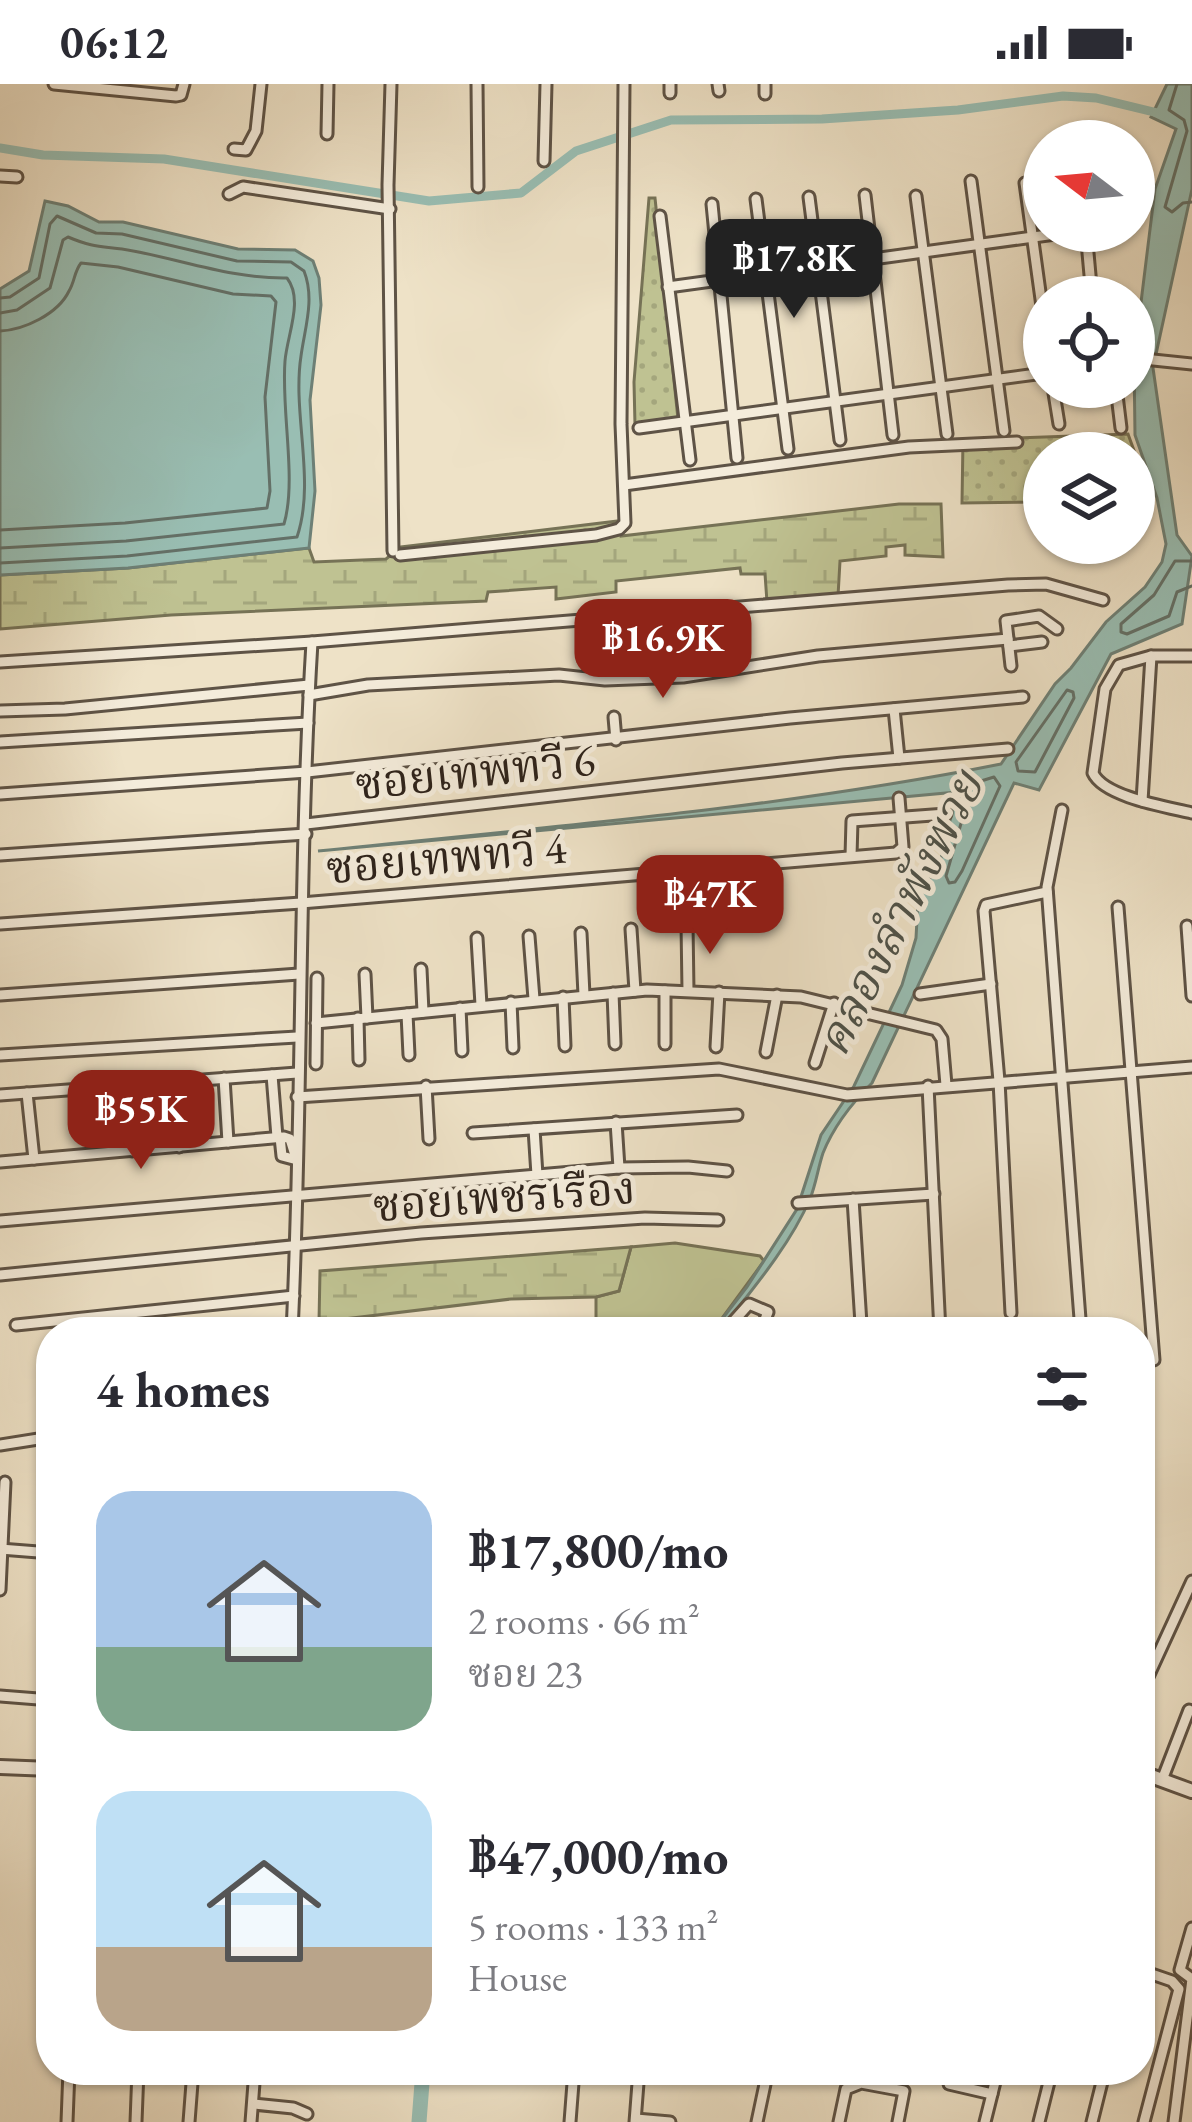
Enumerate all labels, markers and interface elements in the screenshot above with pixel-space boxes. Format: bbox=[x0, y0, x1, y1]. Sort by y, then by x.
text: 06:12 bbox=[60, 13, 168, 71]
north arrow bbox=[1023, 120, 1155, 252]
map controls bbox=[1023, 120, 1155, 564]
pin: ฿17.8K bbox=[696, 219, 892, 321]
text: ฿17.8K bbox=[732, 232, 856, 283]
button: locate bbox=[1023, 276, 1155, 408]
button: layers bbox=[1023, 432, 1155, 564]
pin: ฿16.9K bbox=[565, 599, 761, 701]
text: ฿16.9K bbox=[601, 612, 725, 663]
street label: ซอยเทพทวี 6 bbox=[352, 730, 598, 812]
water label: คลองลำพังพวย bbox=[801, 759, 998, 1065]
street label: ซอยเทพทวี 4 bbox=[324, 818, 569, 896]
pin: ฿47K bbox=[639, 855, 781, 957]
text: ฿47K bbox=[664, 868, 756, 919]
pin: ฿55K bbox=[70, 1070, 212, 1172]
text: ฿55K bbox=[95, 1083, 187, 1134]
street label: ซอยเพชรเรือง bbox=[371, 1158, 637, 1234]
text: 4 homes bbox=[96, 1356, 270, 1422]
icon: filters bbox=[1029, 1356, 1095, 1422]
text: ฿17,800/mo bbox=[468, 1517, 728, 1583]
icon: home bbox=[192, 1539, 336, 1683]
text: 2 rooms · 66 m² bbox=[468, 1595, 700, 1646]
text: ซอย 23 bbox=[468, 1648, 583, 1699]
text: ฿47,000/mo bbox=[468, 1823, 728, 1889]
icon: home bbox=[192, 1839, 336, 1983]
text: 5 rooms · 133 m² bbox=[468, 1901, 719, 1952]
text: House bbox=[468, 1952, 567, 2003]

